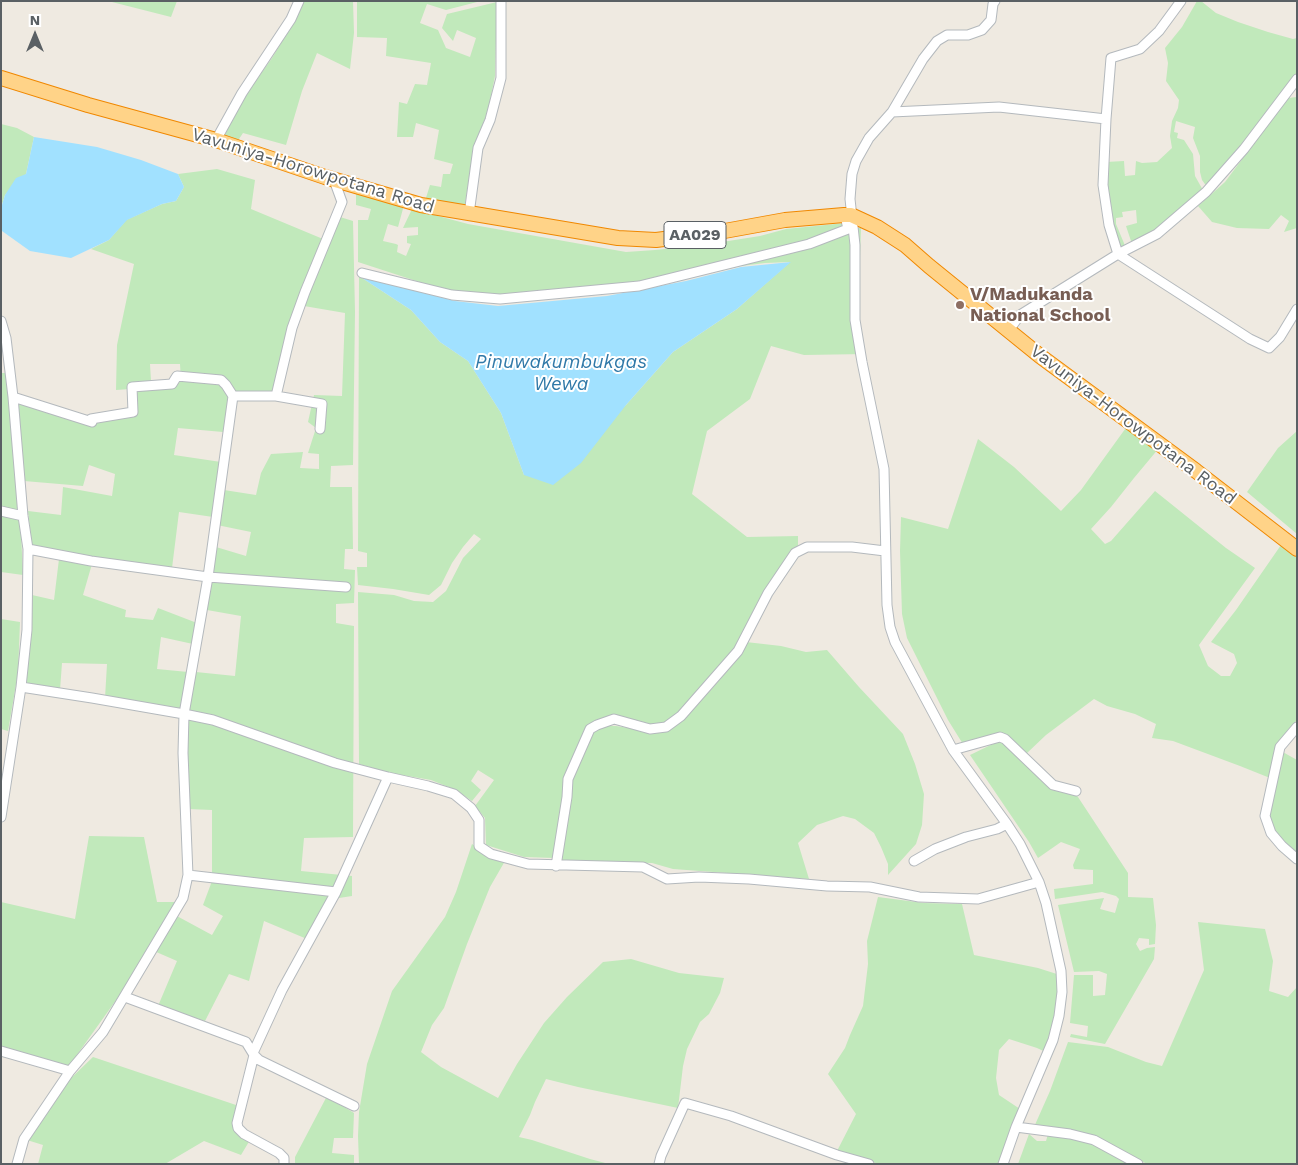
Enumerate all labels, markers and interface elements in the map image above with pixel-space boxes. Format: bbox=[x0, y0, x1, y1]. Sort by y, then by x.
north arrow bbox=[10, 10, 60, 60]
text: N bbox=[30, 12, 40, 28]
street label: Vavuniya-Horowpotana Road bbox=[189, 124, 437, 218]
road number: AA029 bbox=[664, 222, 726, 248]
place label: V/Madukanda National School bbox=[970, 284, 1110, 326]
marker: V/Madukanda National School bbox=[954, 299, 966, 311]
street label: Vavuniya-Horowpotana Road bbox=[1026, 340, 1240, 510]
water label: Pinuwakumbukgas Wewa bbox=[475, 351, 647, 395]

